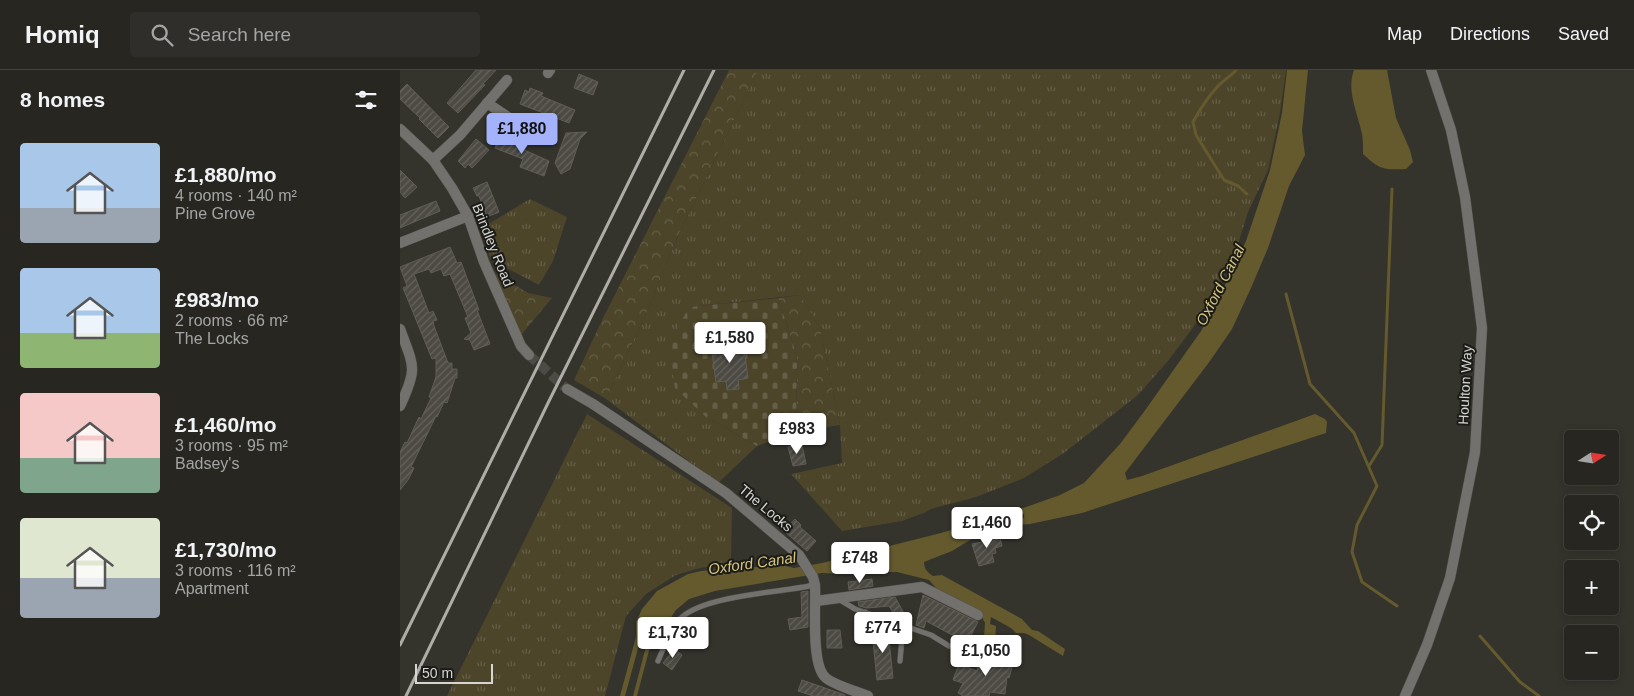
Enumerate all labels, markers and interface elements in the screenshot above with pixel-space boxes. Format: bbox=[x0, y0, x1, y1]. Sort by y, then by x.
search box bbox=[130, 12, 480, 57]
text: Homiq bbox=[25, 21, 100, 48]
icon: search bbox=[148, 21, 176, 49]
text: Search here bbox=[188, 24, 291, 45]
text: Map bbox=[1387, 24, 1422, 44]
text: Directions bbox=[1450, 24, 1530, 44]
text: Saved bbox=[1558, 24, 1609, 44]
icon: filters bbox=[352, 86, 380, 114]
text: 8 homes bbox=[20, 88, 105, 111]
pin: £1,880 bbox=[481, 112, 563, 155]
text: £1,880 bbox=[498, 120, 546, 137]
icon: home bbox=[60, 163, 120, 223]
text: £1,880/mo bbox=[175, 163, 277, 186]
text: 4 rooms · 140 m² bbox=[175, 187, 297, 204]
street label: Brindley Road bbox=[469, 201, 517, 289]
text: Pine Grove bbox=[175, 205, 255, 222]
water label: Oxford Canal bbox=[1192, 241, 1248, 328]
icon: home bbox=[60, 288, 120, 348]
text: £983/mo bbox=[175, 288, 259, 311]
text: 2 rooms · 66 m² bbox=[175, 312, 288, 329]
pin: £1,580 bbox=[689, 322, 771, 364]
text: £1,580 bbox=[706, 329, 754, 346]
text: The Locks bbox=[175, 330, 249, 347]
street label: Houlton Way bbox=[1455, 345, 1475, 425]
pin: £983 bbox=[767, 412, 827, 455]
icon: home bbox=[60, 413, 120, 473]
text: £1,460/mo bbox=[175, 413, 277, 436]
text: £983 bbox=[779, 420, 815, 437]
north arrow bbox=[1564, 430, 1619, 485]
map controls bbox=[1564, 430, 1619, 680]
text: 3 rooms · 95 m² bbox=[175, 437, 288, 454]
text: Badsey's bbox=[175, 455, 239, 472]
street label: The Locks bbox=[736, 481, 796, 535]
button: locate bbox=[1564, 495, 1619, 550]
pin: £1,460 bbox=[946, 506, 1028, 549]
text: £1,460 bbox=[963, 514, 1011, 531]
icon: home bbox=[60, 538, 120, 598]
text: £1,730/mo bbox=[175, 538, 277, 561]
pin: £748 bbox=[830, 542, 890, 584]
water label: Oxford Canal bbox=[707, 548, 798, 578]
text: £748 bbox=[842, 549, 878, 566]
button: + bbox=[1564, 560, 1619, 615]
text: 3 rooms · 116 m² bbox=[175, 562, 296, 579]
text: Apartment bbox=[175, 580, 249, 597]
pin: £774 bbox=[853, 612, 913, 654]
pin: £1,730 bbox=[632, 616, 714, 659]
text: £774 bbox=[865, 619, 901, 636]
text: £1,730 bbox=[649, 624, 697, 641]
button: − bbox=[1564, 625, 1619, 680]
pin: £1,050 bbox=[945, 634, 1027, 677]
text: £1,050 bbox=[962, 642, 1010, 659]
scale bar bbox=[415, 661, 492, 684]
text: 50 m bbox=[422, 665, 453, 681]

